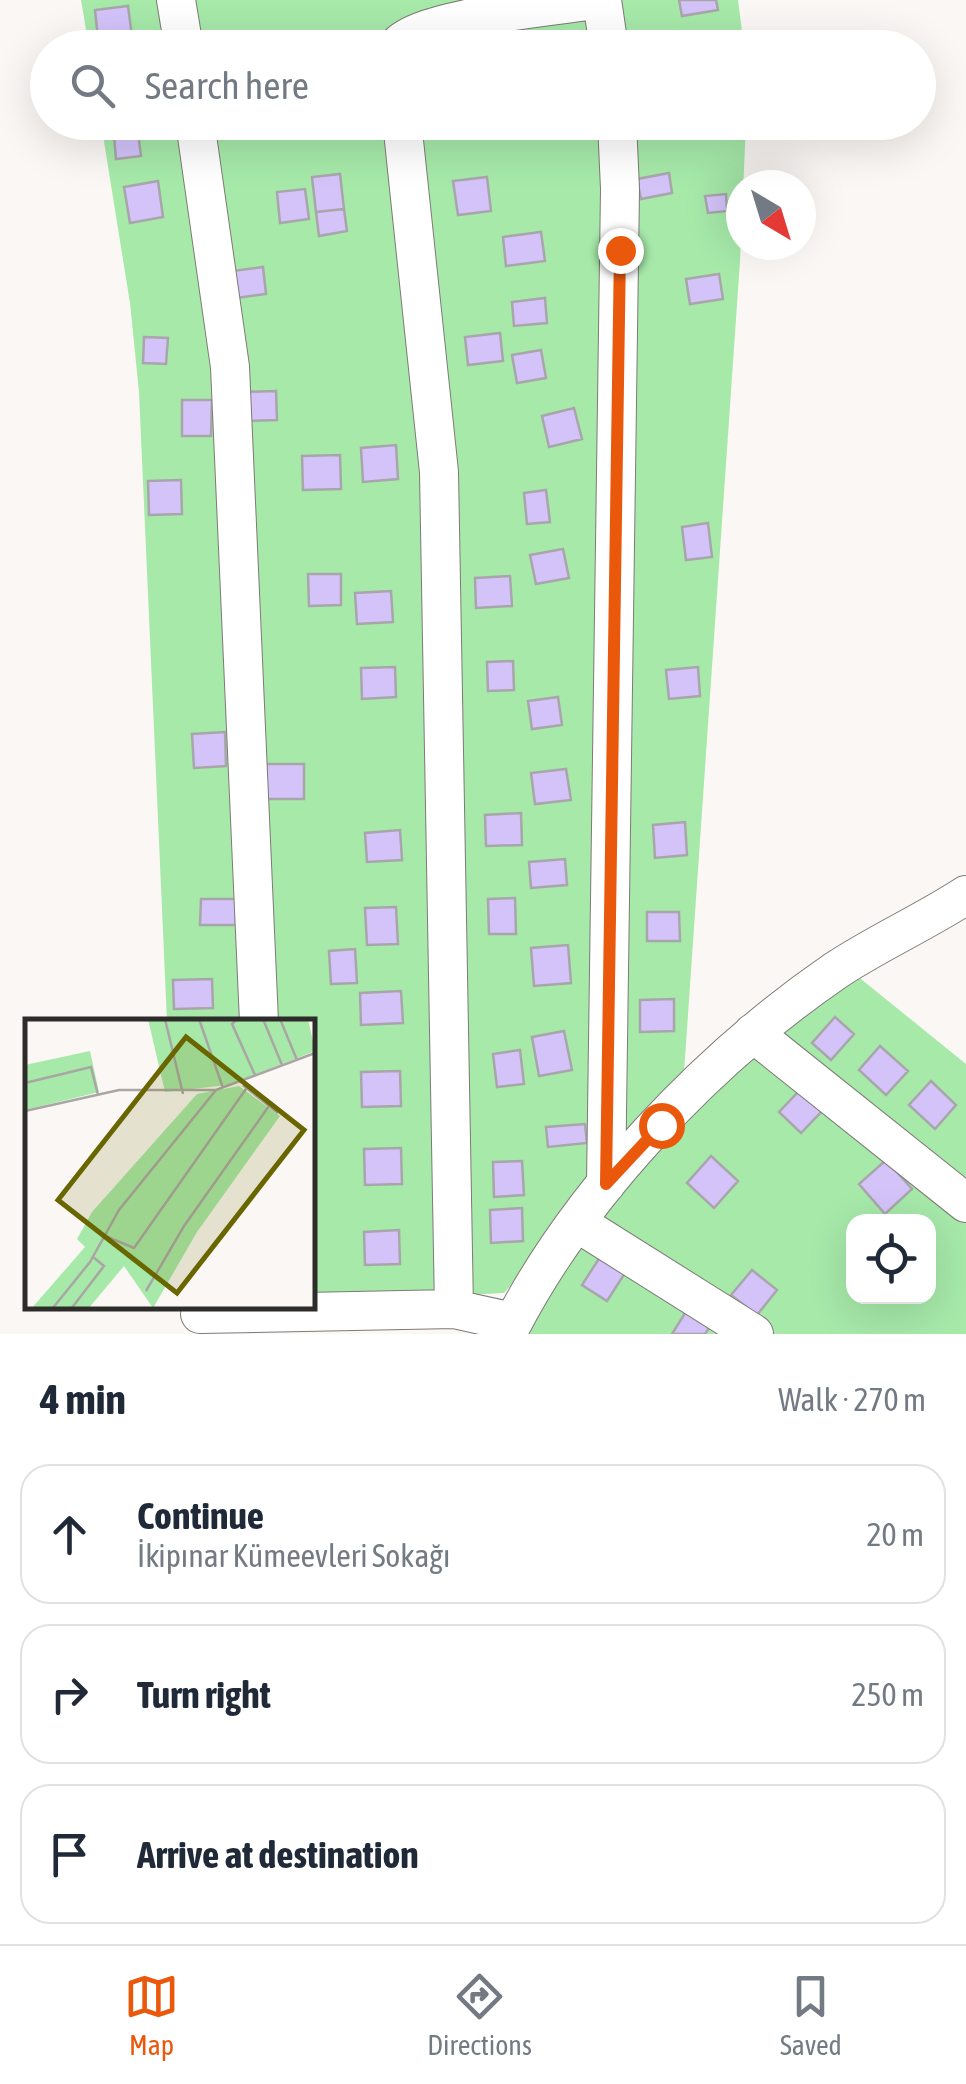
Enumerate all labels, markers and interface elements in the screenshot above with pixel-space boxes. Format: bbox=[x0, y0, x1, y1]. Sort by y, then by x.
search box bbox=[30, 30, 936, 140]
icon: search bbox=[65, 58, 120, 113]
text: Search here bbox=[145, 64, 309, 107]
north arrow bbox=[726, 170, 816, 260]
route end bbox=[598, 228, 644, 274]
inset map bbox=[25, 1019, 315, 1309]
route start bbox=[639, 1103, 685, 1149]
map controls bbox=[846, 1214, 936, 1304]
button: locate bbox=[846, 1214, 936, 1304]
text: 4 min bbox=[40, 1375, 126, 1423]
text: Walk · 270 m bbox=[778, 1381, 926, 1418]
text: Continue bbox=[137, 1494, 264, 1537]
icon: ahead bbox=[42, 1507, 97, 1562]
text: 20 m bbox=[866, 1516, 924, 1553]
text: İkipınar Kümeevleri Sokağı bbox=[137, 1537, 450, 1574]
icon: right bbox=[42, 1667, 97, 1722]
text: Turn right bbox=[137, 1673, 271, 1716]
text: 250 m bbox=[851, 1676, 924, 1713]
icon: arrive bbox=[42, 1827, 97, 1882]
text: Arrive at destination bbox=[137, 1833, 419, 1876]
tab: Map bbox=[124, 1969, 179, 2061]
tab: Directions bbox=[427, 1969, 532, 2061]
tab: Saved bbox=[780, 1969, 842, 2061]

